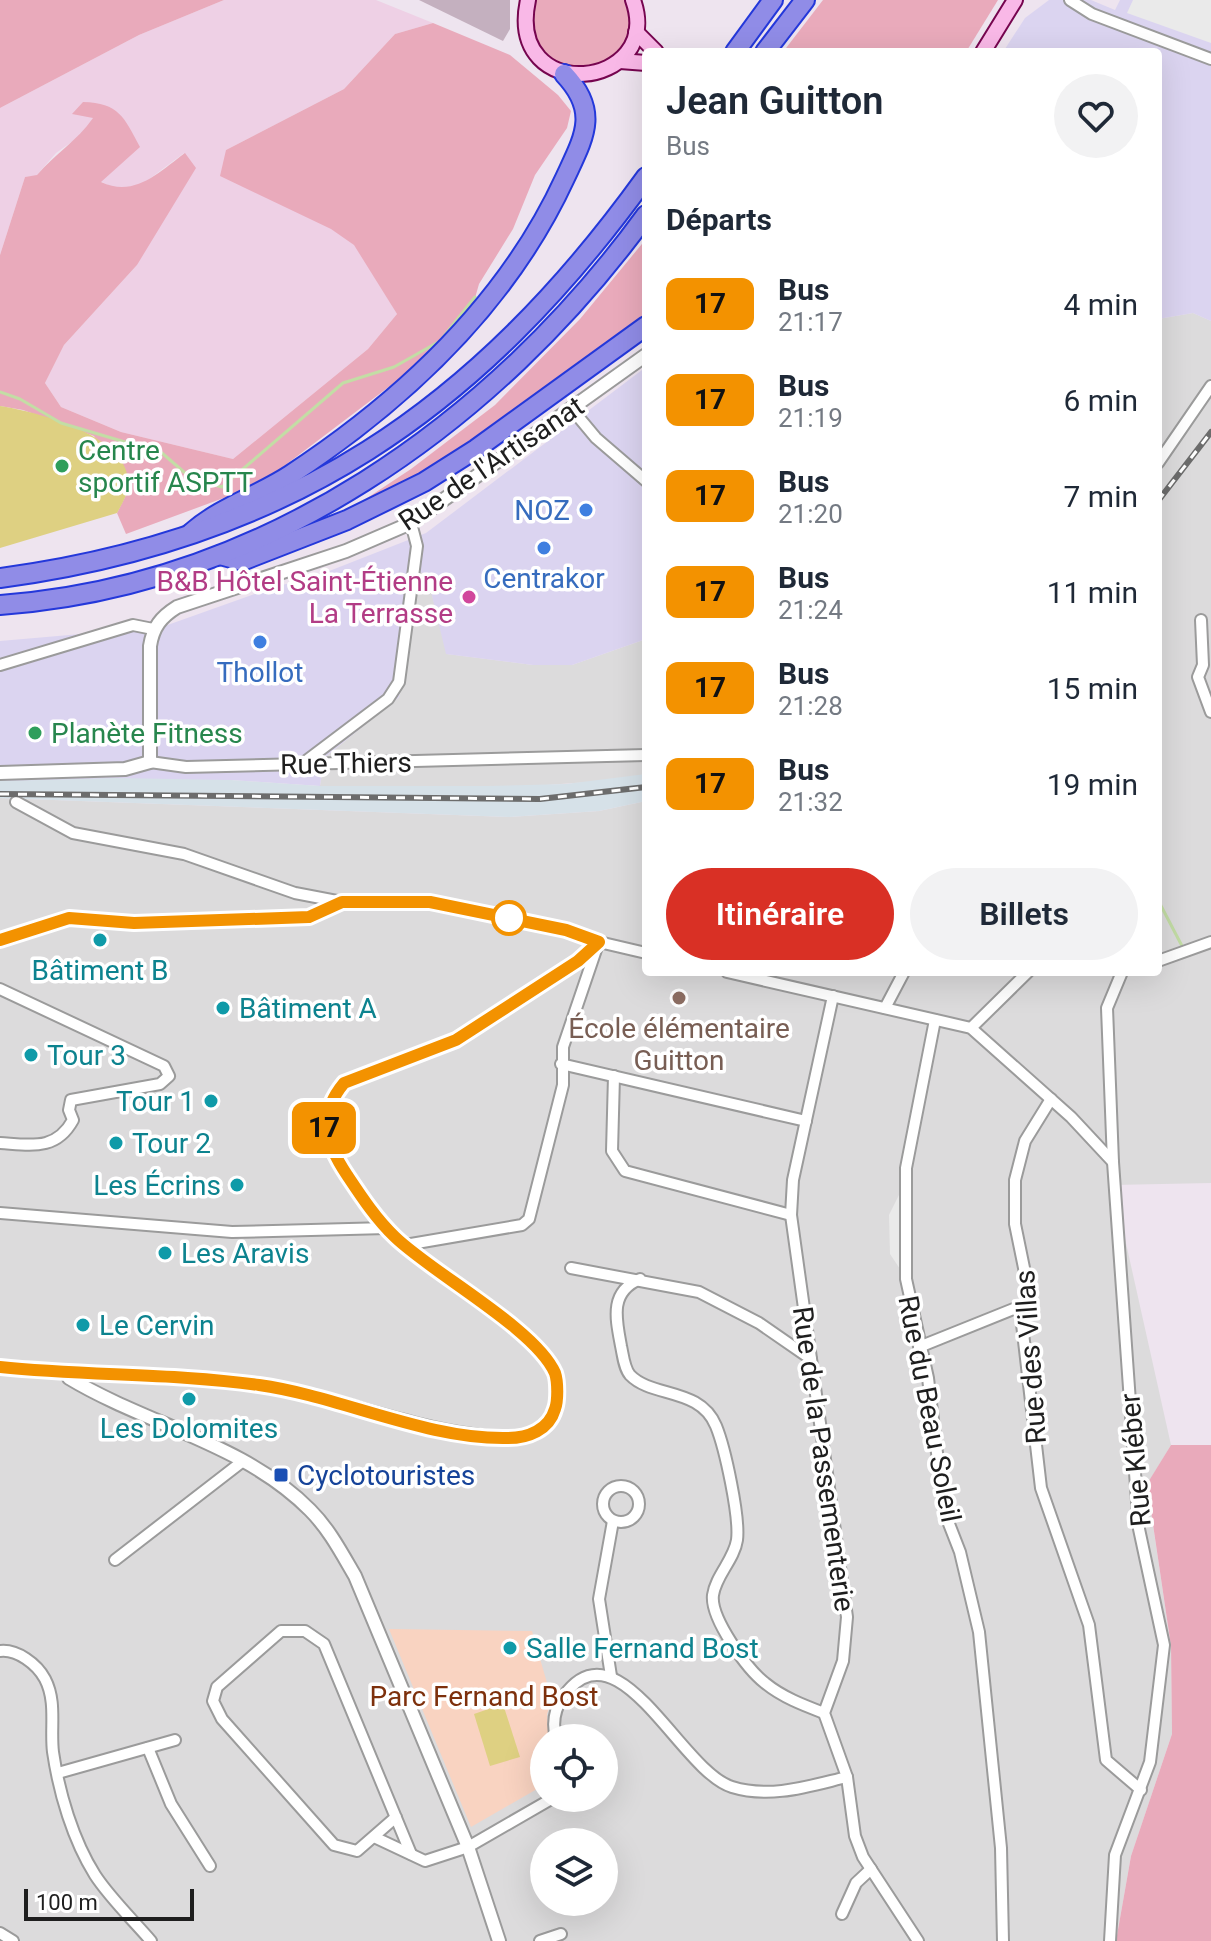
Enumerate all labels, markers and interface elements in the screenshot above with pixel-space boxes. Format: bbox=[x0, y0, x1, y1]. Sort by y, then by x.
button: heart bbox=[1054, 74, 1138, 158]
text: Jean Guitton bbox=[666, 79, 883, 123]
text: Bus bbox=[666, 131, 710, 161]
text: Départs bbox=[666, 202, 772, 237]
text: Bus bbox=[778, 272, 829, 307]
text: 17 bbox=[694, 287, 726, 320]
text: 4 min bbox=[1064, 287, 1138, 322]
text: 21:17 bbox=[778, 307, 843, 337]
text: Bus bbox=[778, 368, 829, 403]
text: 17 bbox=[694, 383, 726, 416]
text: 6 min bbox=[1064, 383, 1138, 418]
street label: Rue de l'Artisanat bbox=[392, 389, 590, 538]
text: 21:19 bbox=[778, 403, 843, 433]
place label: Centre sportif ASPTT bbox=[78, 434, 253, 499]
marker: Centre sportif ASPTT bbox=[53, 457, 71, 475]
text: Bus bbox=[778, 464, 829, 499]
text: 17 bbox=[694, 479, 726, 512]
text: 7 min bbox=[1064, 479, 1138, 514]
place label: NOZ bbox=[514, 494, 570, 527]
text: 21:20 bbox=[778, 499, 843, 529]
marker: NOZ bbox=[577, 501, 595, 519]
marker: Centrakor bbox=[535, 539, 553, 557]
text: Bus bbox=[778, 560, 829, 595]
place label: Centrakor bbox=[483, 562, 605, 595]
place label: B&B Hôtel Saint-Étienne La Terrasse bbox=[157, 565, 453, 630]
text: 17 bbox=[694, 575, 726, 608]
text: 11 min bbox=[1047, 575, 1138, 610]
marker: B&B Hôtel Saint-Étienne La Terrasse bbox=[460, 588, 478, 606]
text: 21:24 bbox=[778, 595, 843, 625]
marker: Thollot bbox=[251, 633, 269, 651]
place label: Thollot bbox=[217, 656, 303, 689]
text: Bus bbox=[778, 656, 829, 691]
text: 17 bbox=[694, 671, 726, 704]
text: 15 min bbox=[1047, 671, 1138, 706]
text: 21:28 bbox=[778, 691, 843, 721]
place label: Planète Fitness bbox=[51, 717, 243, 750]
marker: Planète Fitness bbox=[26, 724, 44, 742]
street label: Rue Thiers bbox=[280, 746, 412, 781]
text: Bus bbox=[778, 752, 829, 787]
text: 17 bbox=[694, 767, 726, 800]
text: 19 min bbox=[1047, 767, 1138, 802]
text: 21:32 bbox=[778, 787, 843, 817]
button: Itinéraire bbox=[666, 868, 894, 960]
button: Billets bbox=[910, 868, 1138, 960]
unlabelled marker bbox=[492, 901, 526, 935]
marker: Bâtiment B bbox=[91, 931, 109, 949]
place label: Bâtiment B bbox=[31, 954, 169, 987]
marker: École élémentaire Guitton bbox=[670, 989, 688, 1007]
place label: Bâtiment A bbox=[239, 992, 377, 1025]
marker: Bâtiment A bbox=[214, 999, 232, 1017]
place label: École élémentaire Guitton bbox=[568, 1012, 790, 1077]
place label: Tour 3 bbox=[47, 1039, 126, 1072]
marker: Tour 3 bbox=[22, 1046, 40, 1064]
place label: Tour 1 bbox=[116, 1085, 195, 1118]
marker: Tour 1 bbox=[202, 1092, 220, 1110]
line badge: 17 bbox=[288, 1102, 360, 1154]
text: 17 bbox=[308, 1111, 340, 1144]
place label: Tour 2 bbox=[132, 1127, 211, 1160]
marker: Tour 2 bbox=[107, 1134, 125, 1152]
place label: Les Écrins bbox=[93, 1169, 221, 1202]
marker: Les Écrins bbox=[228, 1176, 246, 1194]
place label: Les Aravis bbox=[181, 1237, 309, 1270]
marker: Les Aravis bbox=[156, 1244, 174, 1262]
street label: Rue des Villas bbox=[1008, 1269, 1053, 1445]
street label: Rue du Beau Soleil bbox=[891, 1293, 968, 1525]
street label: Rue de la Passementerie bbox=[786, 1304, 861, 1614]
place label: Le Cervin bbox=[99, 1309, 215, 1342]
marker: Le Cervin bbox=[74, 1316, 92, 1334]
marker: Les Dolomites bbox=[180, 1390, 198, 1408]
street label: Rue Kléber bbox=[1113, 1391, 1158, 1528]
place label: Les Dolomites bbox=[100, 1412, 278, 1445]
place label: Cyclotouristes bbox=[297, 1459, 475, 1492]
marker: Cyclotouristes bbox=[272, 1466, 290, 1484]
place label: Salle Fernand Bost bbox=[526, 1632, 759, 1665]
marker: Salle Fernand Bost bbox=[501, 1639, 519, 1657]
park label: Parc Fernand Bost bbox=[369, 1680, 599, 1713]
map controls bbox=[530, 1724, 618, 1916]
button: locate bbox=[530, 1724, 618, 1812]
button: layers bbox=[530, 1828, 618, 1916]
scale bar bbox=[24, 1885, 194, 1921]
text: 100 m bbox=[36, 1890, 98, 1915]

